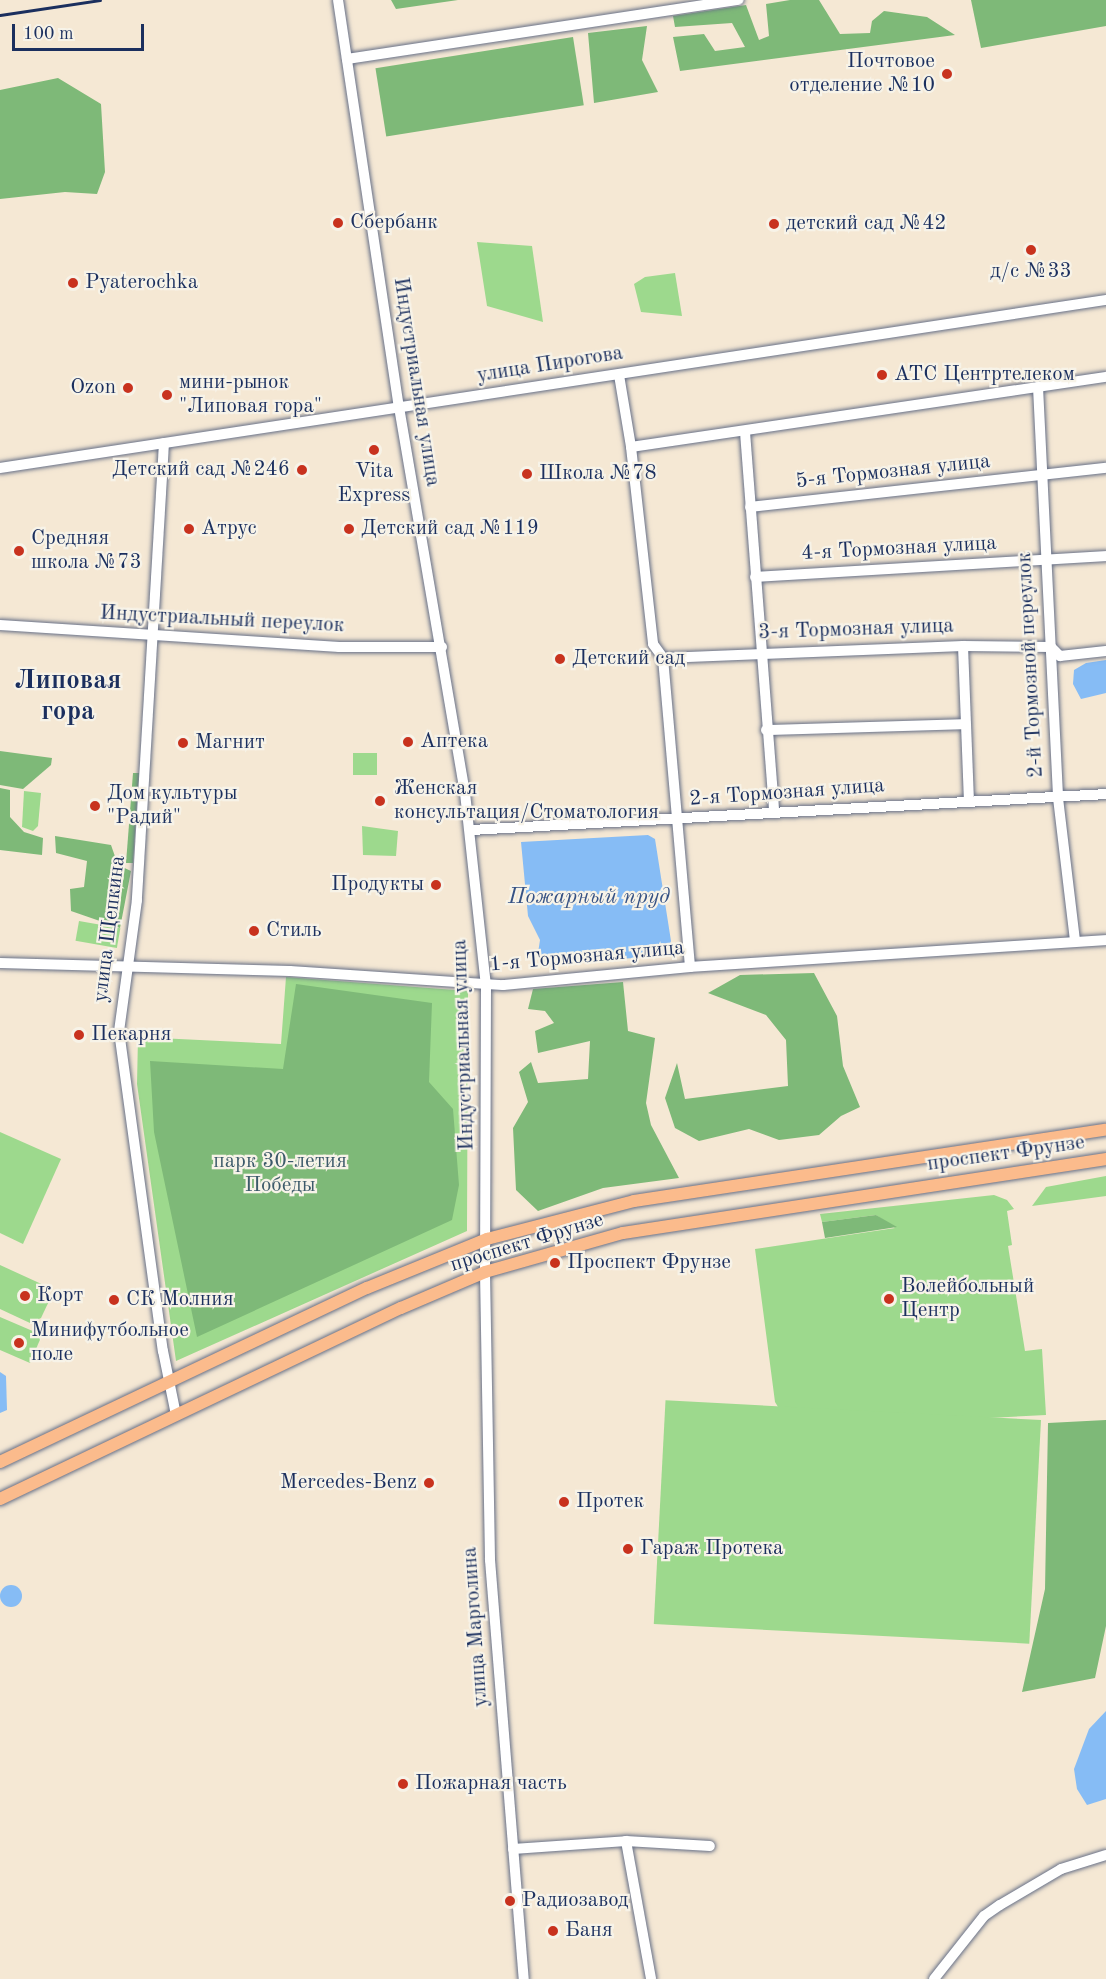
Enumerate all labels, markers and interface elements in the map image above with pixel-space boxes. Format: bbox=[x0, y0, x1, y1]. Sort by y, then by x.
scale bar bbox=[15, 12, 147, 50]
text: 100 m bbox=[23, 25, 74, 43]
place label: Почтовое отделение №10 bbox=[789, 49, 935, 99]
marker: Почтовое отделение №10 bbox=[940, 67, 954, 81]
place label: Сбербанк bbox=[350, 210, 438, 236]
place label: детский сад №42 bbox=[786, 211, 947, 237]
marker: Сбербанк bbox=[331, 216, 345, 230]
marker: детский сад №42 bbox=[767, 217, 781, 231]
marker: д/с №33 bbox=[1024, 243, 1038, 257]
place label: д/с №33 bbox=[990, 259, 1072, 285]
place label: Pyaterochka bbox=[85, 270, 198, 296]
marker: Pyaterochka bbox=[66, 276, 80, 290]
street label: Индустриальная улица bbox=[387, 276, 445, 488]
street label: улица Пирогова bbox=[475, 341, 625, 389]
place label: АТС Центртелеком bbox=[894, 362, 1075, 388]
marker: АТС Центртелеком bbox=[875, 368, 889, 382]
place label: мини-рынок "Липовая гора" bbox=[179, 370, 322, 420]
place label: Ozon bbox=[70, 375, 116, 401]
marker: Ozon bbox=[121, 381, 135, 395]
marker: мини-рынок "Липовая гора" bbox=[160, 388, 174, 402]
marker: Vita Express bbox=[367, 443, 381, 457]
street label: 5-я Тормозная улица bbox=[794, 449, 992, 495]
place label: Детский сад №246 bbox=[112, 457, 290, 483]
place label: Vita Express bbox=[338, 459, 410, 509]
place label: Школа №78 bbox=[539, 461, 657, 487]
marker: Детский сад №246 bbox=[295, 463, 309, 477]
marker: Школа №78 bbox=[520, 467, 534, 481]
place label: Атрус bbox=[201, 516, 257, 542]
place label: Детский сад №119 bbox=[361, 516, 539, 542]
marker: Атрус bbox=[182, 522, 196, 536]
marker: Детский сад №119 bbox=[342, 522, 356, 536]
place label: Средняя школа №73 bbox=[31, 526, 142, 576]
street label: 4-я Тормозная улица bbox=[801, 531, 997, 567]
marker: Средняя школа №73 bbox=[12, 544, 26, 558]
street label: 2-й Тормозной переулок bbox=[1013, 552, 1049, 778]
street label: Индустриальный переулок bbox=[99, 601, 345, 639]
street label: 3-я Тормозная улица bbox=[758, 614, 954, 646]
place label: Детский сад bbox=[572, 646, 685, 672]
marker: Детский сад bbox=[553, 652, 567, 666]
district label: Липовая гора bbox=[15, 664, 121, 727]
place label: Аптека bbox=[420, 729, 488, 755]
place label: Магнит bbox=[195, 730, 265, 756]
marker: Аптека bbox=[401, 735, 415, 749]
marker: Магнит bbox=[176, 736, 190, 750]
street label: 2-я Тормозная улица bbox=[689, 774, 885, 812]
place label: Женская консультация/Стоматология bbox=[394, 776, 659, 826]
place label: Дом культуры "Радий" bbox=[107, 781, 238, 831]
marker: Женская консультация/Стоматология bbox=[371, 792, 389, 810]
marker: Дом культуры "Радий" bbox=[88, 799, 102, 813]
street label: улица Щепкина bbox=[88, 854, 132, 1004]
place label: Продукты bbox=[331, 872, 424, 898]
marker: Продукты bbox=[429, 878, 443, 892]
water label: Пожарный пруд bbox=[508, 885, 670, 911]
place label: Стиль bbox=[266, 918, 322, 944]
marker: Стиль bbox=[247, 924, 261, 938]
street label: 1-я Тормозная улица bbox=[488, 936, 686, 978]
street label: Индустриальная улица bbox=[448, 939, 480, 1151]
place label: Пекарня bbox=[91, 1022, 171, 1048]
marker: Пекарня bbox=[72, 1028, 86, 1042]
street label: проспект Фрунзе bbox=[926, 1130, 1086, 1178]
park label: парк 30-летия Победы bbox=[213, 1149, 347, 1199]
street label: проспект Фрунзе bbox=[447, 1208, 607, 1278]
place label: Проспект Фрунзе bbox=[567, 1250, 731, 1276]
marker: Проспект Фрунзе bbox=[548, 1256, 562, 1270]
place label: Волейбольный Центр bbox=[901, 1274, 1034, 1324]
place label: Корт bbox=[37, 1283, 83, 1309]
place label: СК Молния bbox=[126, 1287, 234, 1313]
marker: Корт bbox=[18, 1289, 32, 1303]
marker: Волейбольный Центр bbox=[882, 1292, 896, 1306]
marker: СК Молния bbox=[107, 1293, 121, 1307]
place label: Минифутбольное поле bbox=[31, 1318, 189, 1368]
marker: Минифутбольное поле bbox=[12, 1336, 26, 1350]
place label: Mercedes-Benz bbox=[280, 1470, 417, 1496]
marker: Mercedes-Benz bbox=[422, 1476, 436, 1490]
place label: Протек bbox=[576, 1489, 644, 1515]
marker: Протек bbox=[557, 1495, 571, 1509]
place label: Гараж Протека bbox=[640, 1536, 783, 1562]
marker: Гараж Протека bbox=[621, 1542, 635, 1556]
street label: улица Марголина bbox=[458, 1546, 494, 1708]
place label: Пожарная часть bbox=[415, 1771, 567, 1797]
marker: Пожарная часть bbox=[396, 1777, 410, 1791]
place label: Радиозавод bbox=[522, 1888, 628, 1914]
marker: Радиозавод bbox=[503, 1894, 517, 1908]
place label: Баня bbox=[565, 1918, 613, 1944]
marker: Баня bbox=[546, 1924, 560, 1938]

